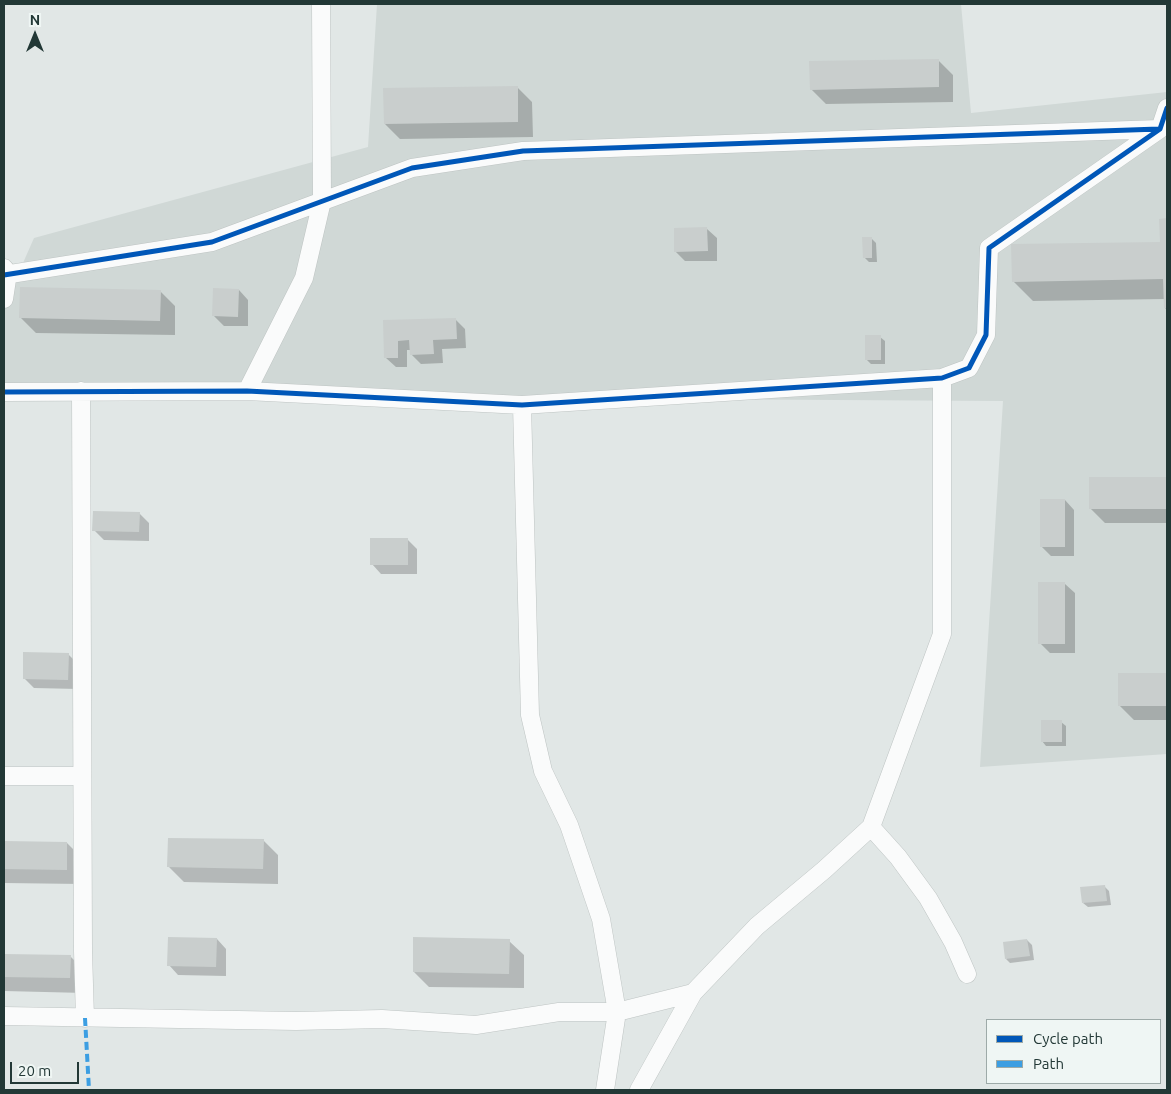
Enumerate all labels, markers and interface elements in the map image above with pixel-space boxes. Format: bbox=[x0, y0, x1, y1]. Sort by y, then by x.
north arrow bbox=[10, 10, 60, 60]
text: N bbox=[30, 12, 40, 28]
legend bbox=[986, 1019, 1161, 1084]
text: Cycle path bbox=[1033, 1030, 1103, 1047]
scale bar bbox=[12, 1052, 81, 1084]
text: Path bbox=[1033, 1055, 1064, 1072]
text: 20 m bbox=[18, 1062, 51, 1079]

